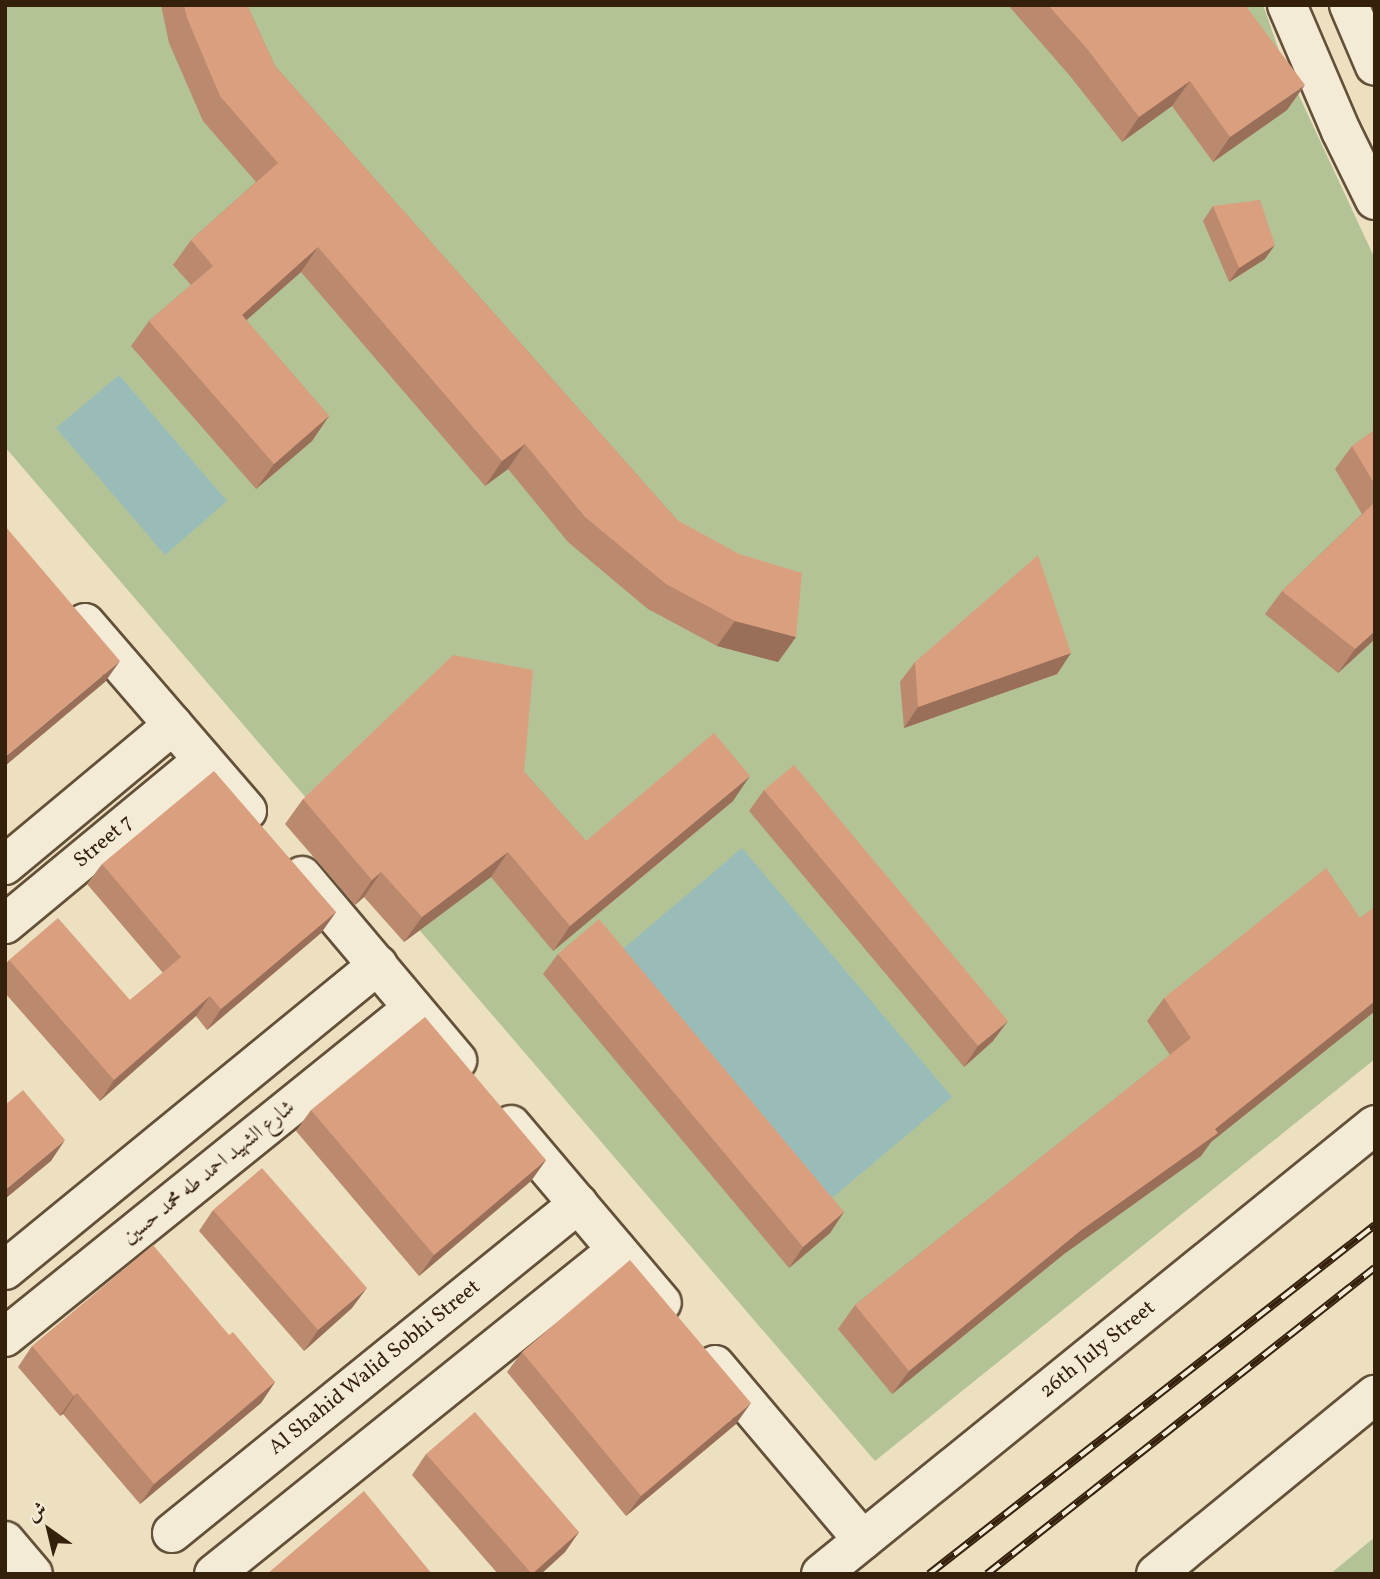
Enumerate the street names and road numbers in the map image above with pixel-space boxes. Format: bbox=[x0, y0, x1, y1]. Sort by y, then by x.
street label: Street 7 bbox=[69, 810, 139, 874]
street label: شارع الشهيد احمد طه محمد حسين bbox=[118, 1096, 300, 1250]
street label: Al Shahid Walid Sobhi Street bbox=[264, 1275, 486, 1461]
street label: 26th July Street bbox=[1035, 1296, 1161, 1404]

